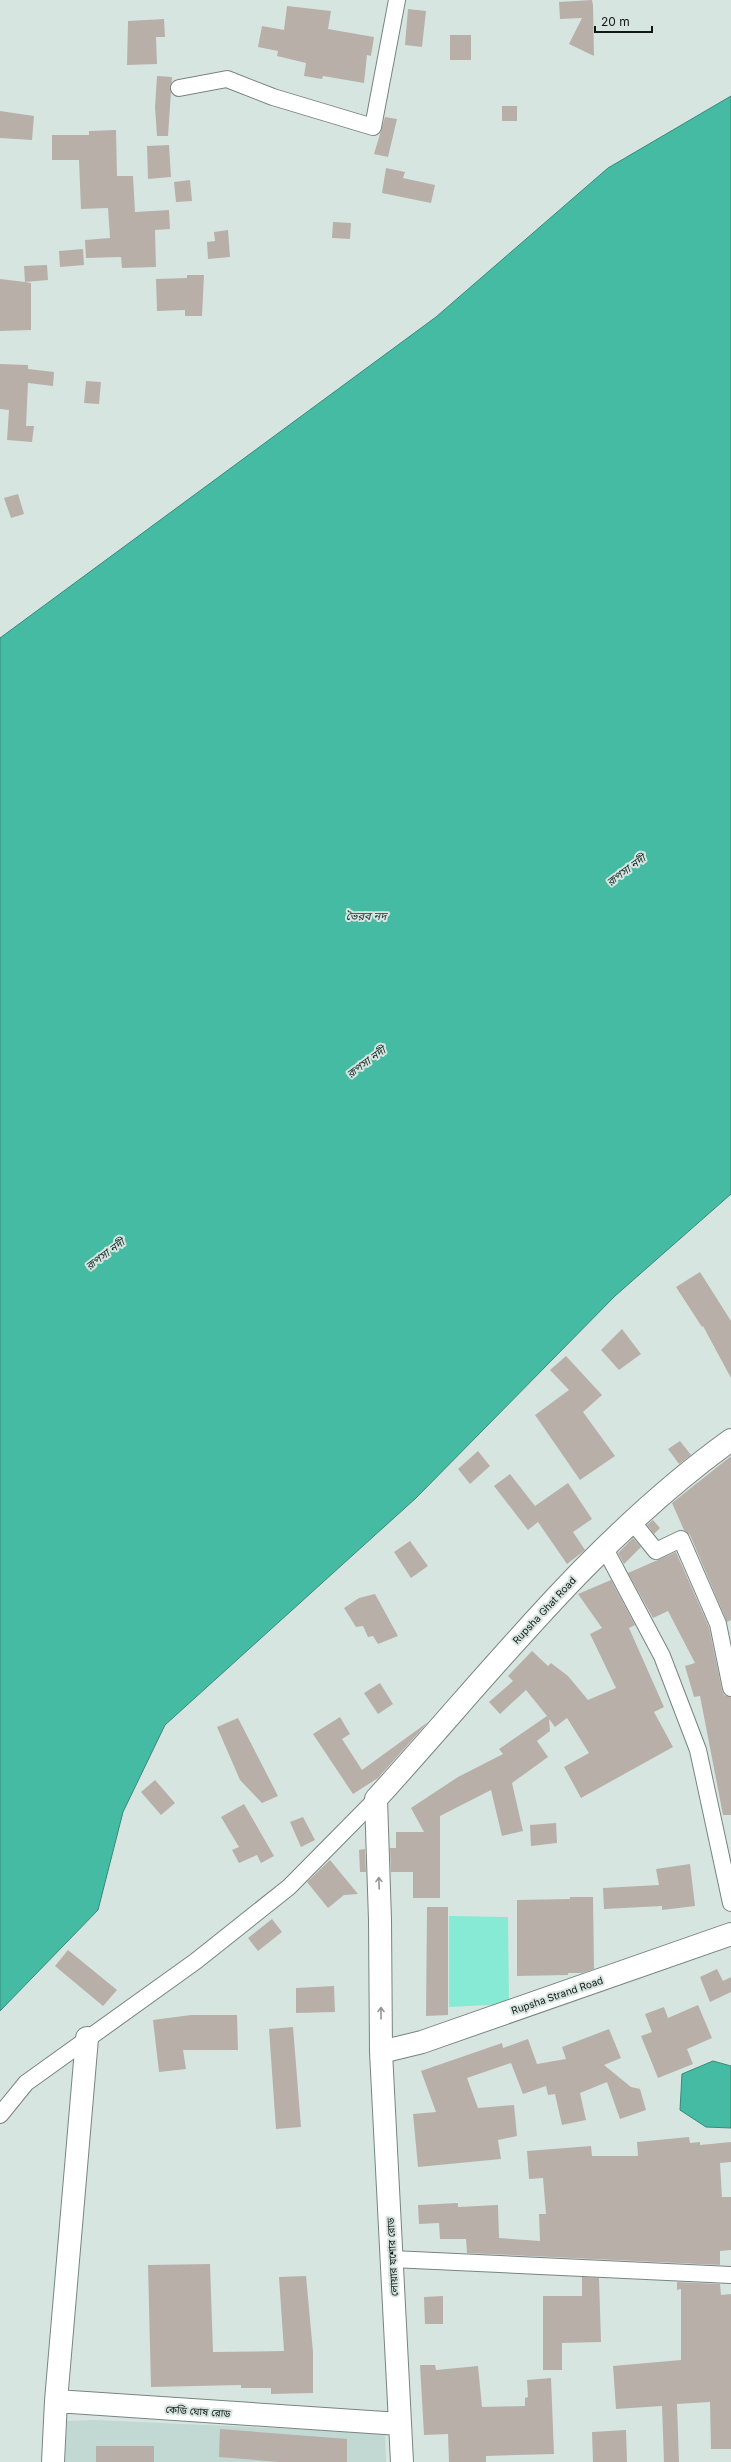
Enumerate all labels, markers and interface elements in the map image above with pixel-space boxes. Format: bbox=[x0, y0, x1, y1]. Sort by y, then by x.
scale bar bbox=[595, 8, 652, 34]
text: 20 m bbox=[601, 14, 630, 29]
water label: রূপসা নদী bbox=[604, 850, 650, 889]
water label: ভৈরব নদ bbox=[346, 909, 388, 923]
water label: রূপসা নদী bbox=[344, 1042, 390, 1081]
water label: রূপসা নদী bbox=[83, 1234, 129, 1273]
street label: Rupsha Ghat Road bbox=[510, 1574, 578, 1646]
one-way arrow bbox=[375, 1877, 383, 1890]
street label: Rupsha Strand Road bbox=[510, 1974, 604, 2016]
one-way arrow bbox=[377, 2007, 385, 2020]
street label: লোয়ার যশোর রোড bbox=[384, 2217, 400, 2296]
street label: কেডি ঘোষ রোড bbox=[165, 2403, 232, 2419]

